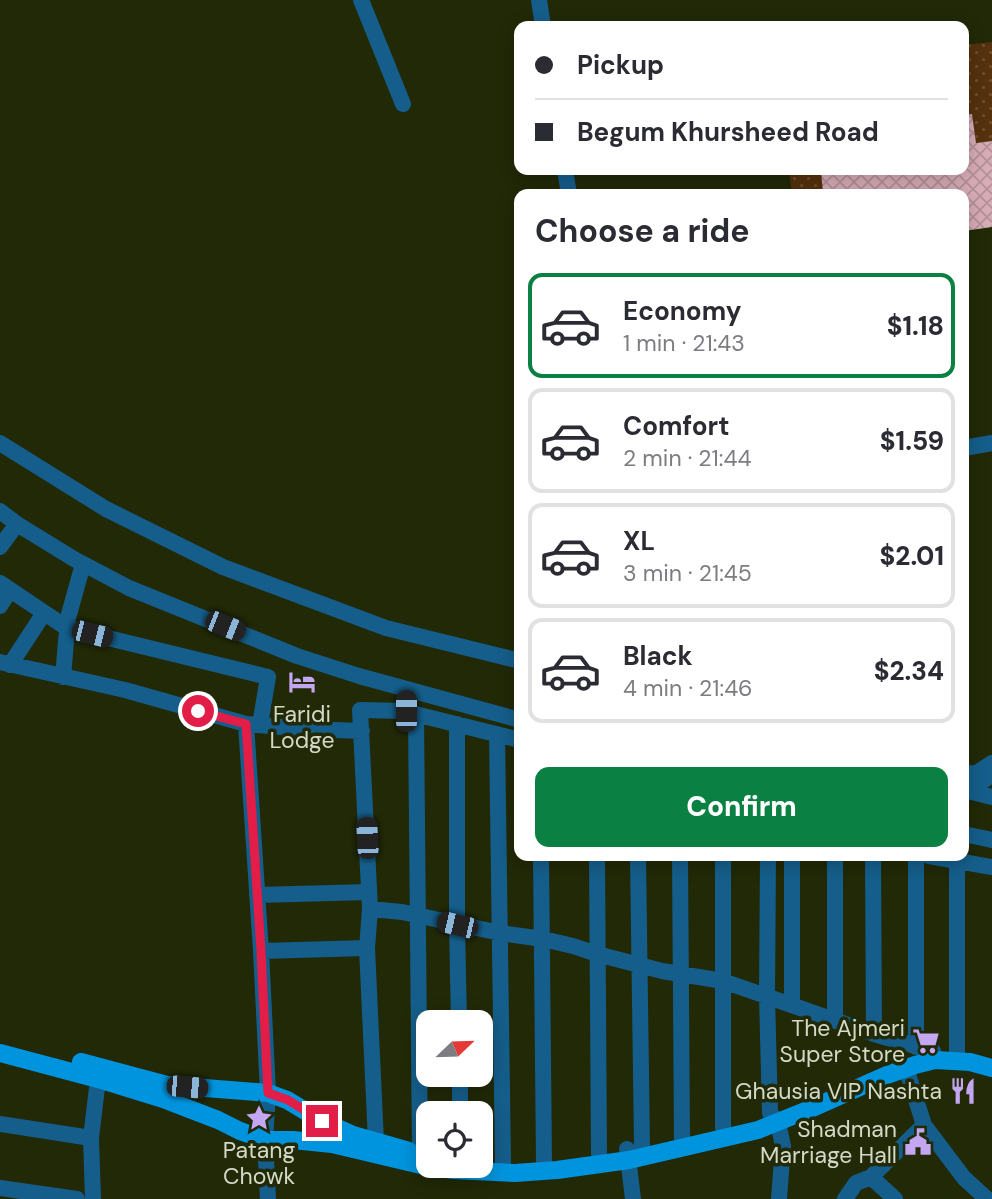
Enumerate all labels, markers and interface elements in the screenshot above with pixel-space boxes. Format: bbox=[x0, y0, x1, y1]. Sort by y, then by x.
text: Pickup bbox=[577, 48, 664, 82]
text: Begum Khursheed Road bbox=[577, 115, 879, 149]
text: Choose a ride bbox=[535, 210, 750, 252]
icon: car bbox=[539, 294, 602, 357]
text: Economy bbox=[623, 294, 741, 328]
text: $1.18 bbox=[887, 309, 944, 343]
text: 1 min · 21:43 bbox=[623, 328, 745, 358]
icon: car bbox=[539, 409, 602, 472]
text: Comfort bbox=[623, 409, 729, 443]
text: $1.59 bbox=[880, 424, 944, 458]
text: 2 min · 21:44 bbox=[623, 443, 751, 473]
icon: car bbox=[539, 524, 602, 587]
text: XL bbox=[623, 524, 655, 558]
text: $2.01 bbox=[880, 539, 944, 573]
text: 3 min · 21:45 bbox=[623, 558, 752, 588]
car bbox=[202, 608, 249, 644]
car bbox=[70, 619, 115, 649]
icon: car bbox=[539, 639, 602, 702]
text: Black bbox=[623, 639, 693, 673]
text: $2.34 bbox=[874, 654, 944, 688]
hotel icon: Faridi Lodge bbox=[287, 667, 317, 697]
text: 4 min · 21:46 bbox=[623, 673, 753, 703]
car bbox=[396, 690, 417, 732]
route start bbox=[182, 695, 214, 727]
place label: Faridi Lodge bbox=[269, 699, 335, 755]
button: Confirm bbox=[535, 767, 948, 847]
car bbox=[356, 816, 379, 860]
car bbox=[435, 910, 480, 940]
north arrow bbox=[416, 1010, 494, 1087]
map controls bbox=[416, 1010, 493, 1178]
place label: The Ajmeri Super Store bbox=[780, 1013, 905, 1069]
supermarket icon: The Ajmeri Super Store bbox=[911, 1026, 941, 1056]
car bbox=[166, 1075, 209, 1099]
place label: Ghausia VIP Nashta bbox=[735, 1076, 942, 1106]
restaurant icon: Ghausia VIP Nashta bbox=[948, 1076, 978, 1106]
button: locate bbox=[416, 1101, 493, 1178]
place icon: Patang Chowk bbox=[244, 1103, 274, 1133]
route end bbox=[306, 1105, 338, 1137]
place label: Shadman Marriage Hall bbox=[760, 1114, 897, 1170]
public building icon: Shadman Marriage Hall bbox=[903, 1127, 933, 1157]
place label: Patang Chowk bbox=[223, 1135, 295, 1191]

